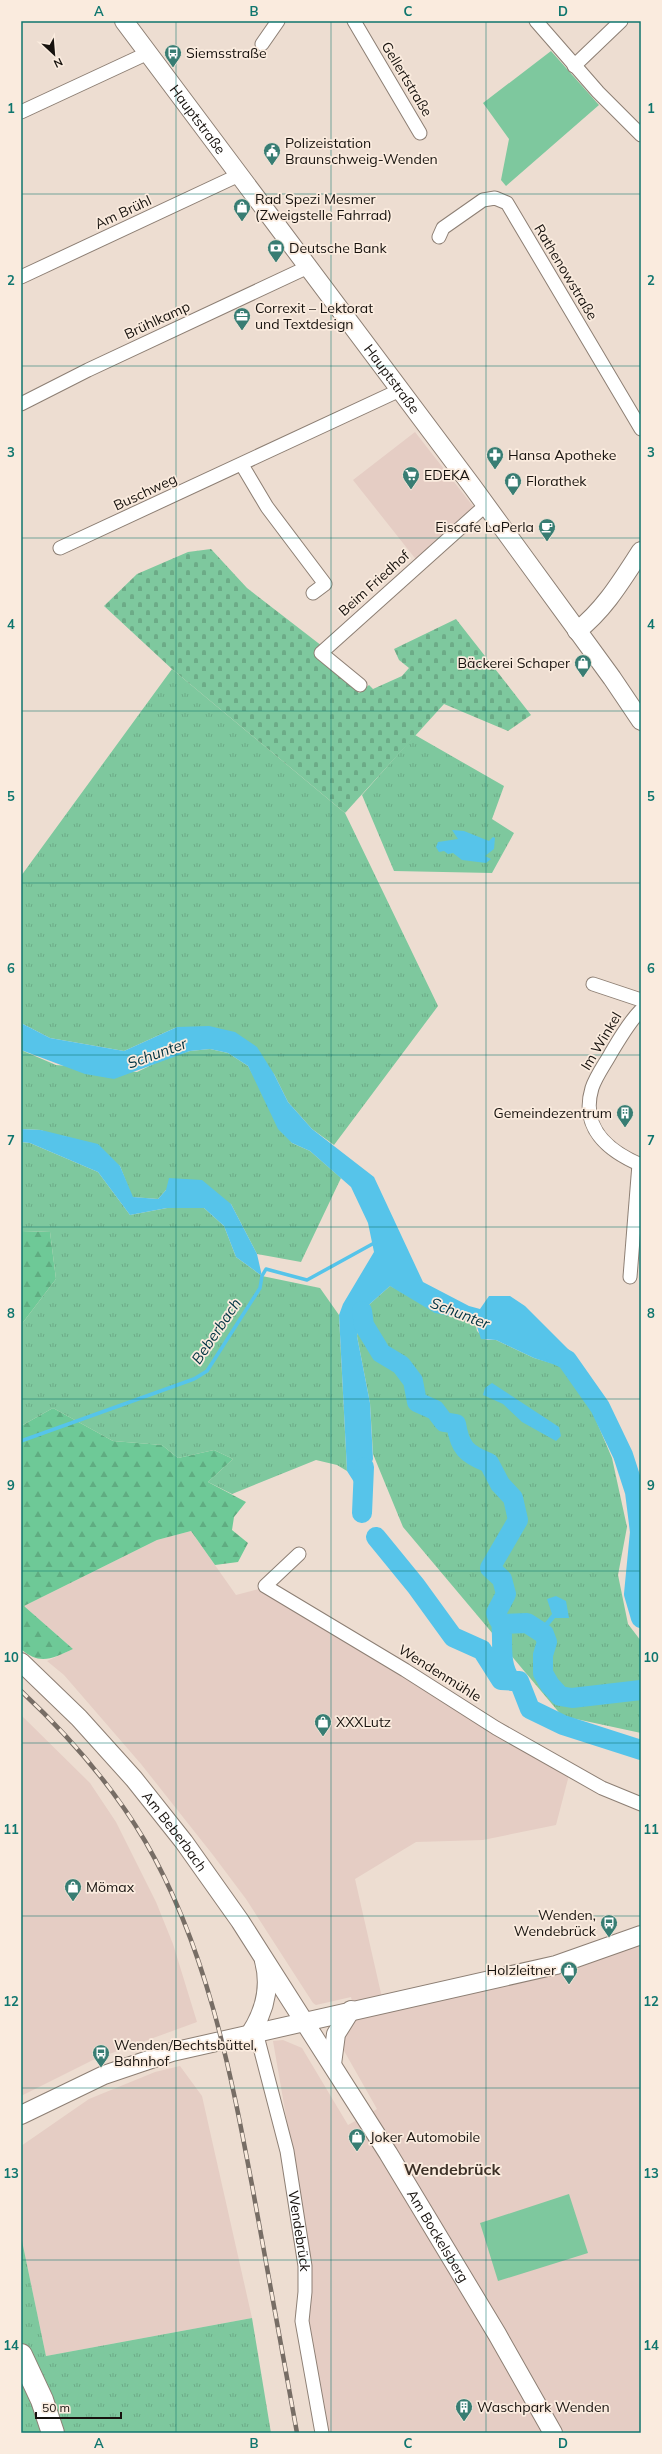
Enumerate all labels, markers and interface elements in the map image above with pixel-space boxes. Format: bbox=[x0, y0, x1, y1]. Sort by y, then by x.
text: A bbox=[94, 3, 104, 19]
text: B bbox=[250, 3, 259, 19]
text: C bbox=[404, 3, 413, 19]
text: D bbox=[558, 3, 568, 19]
north arrow bbox=[34, 34, 74, 74]
street label: Gellertstraße bbox=[378, 38, 436, 120]
bus stop icon: Siemsstraße bbox=[163, 43, 183, 68]
place label: Siemsstraße bbox=[186, 44, 267, 62]
text: N bbox=[52, 55, 65, 71]
street label: Hauptstraße bbox=[166, 81, 230, 158]
text: 1 bbox=[7, 100, 15, 116]
text: 1 bbox=[647, 100, 655, 116]
place label: Polizeistation Braunschweig-Wenden bbox=[285, 134, 438, 168]
public building icon: Polizeistation Braunschweig-Wenden bbox=[262, 141, 282, 166]
place label: Rad Spezi Mesmer (Zweigstelle Fahrrad) bbox=[255, 190, 392, 224]
street label: Am Brühl bbox=[92, 191, 154, 233]
shop icon: Rad Spezi Mesmer (Zweigstelle Fahrrad) bbox=[232, 197, 252, 222]
street label: Rathenowstraße bbox=[530, 221, 602, 323]
bank icon: Deutsche Bank bbox=[266, 238, 286, 263]
place label: Deutsche Bank bbox=[289, 239, 388, 257]
text: 2 bbox=[7, 272, 15, 288]
text: 2 bbox=[647, 272, 655, 288]
street label: Brühlkamp bbox=[121, 297, 193, 343]
place label: Correxit – Lektorat und Textdesign bbox=[255, 299, 373, 333]
office icon: Correxit – Lektorat und Textdesign bbox=[232, 306, 252, 331]
street label: Hauptstraße bbox=[360, 341, 424, 417]
text: 3 bbox=[7, 444, 15, 460]
text: 3 bbox=[647, 444, 655, 460]
pharmacy icon: Hansa Apotheke bbox=[485, 445, 505, 470]
place label: Hansa Apotheke bbox=[508, 446, 616, 464]
supermarket icon: EDEKA bbox=[401, 465, 421, 490]
place label: EDEKA bbox=[424, 466, 470, 484]
street label: Buschweg bbox=[111, 470, 179, 514]
shop icon: Florathek bbox=[503, 471, 523, 496]
place label: Florathek bbox=[526, 472, 587, 490]
cafe icon: Eiscafe LaPerla bbox=[537, 517, 557, 542]
place label: Eiscafe LaPerla bbox=[435, 518, 534, 536]
street label: Beim Friedhof bbox=[335, 546, 413, 620]
text: 4 bbox=[7, 616, 15, 632]
text: 4 bbox=[647, 616, 655, 632]
shop icon: Bäckerei Schaper bbox=[573, 653, 593, 678]
place label: Bäckerei Schaper bbox=[458, 654, 571, 672]
text: 5 bbox=[7, 788, 15, 804]
text: 5 bbox=[647, 788, 655, 804]
text: 6 bbox=[7, 960, 15, 976]
text: 6 bbox=[647, 960, 655, 976]
street label: Im Winkel bbox=[577, 1009, 625, 1073]
water label: Schunter bbox=[125, 1033, 190, 1072]
building icon: Gemeindezentrum bbox=[615, 1103, 635, 1128]
place label: Gemeindezentrum bbox=[493, 1104, 612, 1122]
text: 7 bbox=[7, 1132, 15, 1148]
text: 7 bbox=[647, 1132, 655, 1148]
water label: Schunter bbox=[428, 1293, 493, 1333]
water label: Beberbach bbox=[187, 1294, 245, 1367]
text: 8 bbox=[7, 1305, 15, 1321]
text: 8 bbox=[647, 1305, 655, 1321]
text: 9 bbox=[7, 1477, 15, 1493]
text: 9 bbox=[647, 1477, 655, 1493]
street label: Wendenmühle bbox=[395, 1640, 485, 1706]
text: 10 bbox=[3, 1649, 19, 1665]
text: 10 bbox=[643, 1649, 659, 1665]
shop icon: XXXLutz bbox=[313, 1712, 333, 1737]
place label: XXXLutz bbox=[336, 1713, 391, 1731]
street label: Am Beberbach bbox=[138, 1787, 211, 1875]
text: 11 bbox=[3, 1821, 19, 1837]
text: 11 bbox=[643, 1821, 659, 1837]
shop icon: Mömax bbox=[63, 1877, 83, 1902]
place label: Mömax bbox=[86, 1878, 135, 1896]
place label: Wenden, Wendebrück bbox=[514, 1906, 597, 1940]
bus stop icon: Wenden, Wendebrück bbox=[599, 1913, 619, 1938]
shop icon: Holzleitner bbox=[559, 1960, 579, 1985]
place label: Holzleitner bbox=[487, 1961, 557, 1979]
text: 12 bbox=[3, 1993, 19, 2009]
text: 12 bbox=[643, 1993, 659, 2009]
place label: Wenden/Bechtsbüttel, Bahnhof bbox=[114, 2036, 257, 2070]
bus stop icon: Wenden/Bechtsbüttel, Bahnhof bbox=[91, 2043, 111, 2068]
shop icon: Joker Automobile bbox=[347, 2127, 367, 2152]
place label: Joker Automobile bbox=[370, 2128, 480, 2146]
district label: Wendebrück bbox=[404, 2159, 501, 2179]
text: 13 bbox=[3, 2165, 19, 2181]
text: 13 bbox=[643, 2165, 659, 2181]
street label: Am Bockelsberg bbox=[403, 2186, 473, 2286]
street label: Wendebrück bbox=[284, 2189, 314, 2273]
text: 14 bbox=[3, 2337, 19, 2353]
text: 14 bbox=[643, 2337, 659, 2353]
scale bar bbox=[36, 2394, 121, 2420]
building icon: Waschpark Wenden bbox=[454, 2397, 474, 2422]
place label: Waschpark Wenden bbox=[477, 2398, 610, 2416]
text: 50 m bbox=[42, 2400, 70, 2415]
text: A bbox=[94, 2435, 104, 2451]
text: B bbox=[250, 2435, 259, 2451]
text: C bbox=[404, 2435, 413, 2451]
text: D bbox=[558, 2435, 568, 2451]

